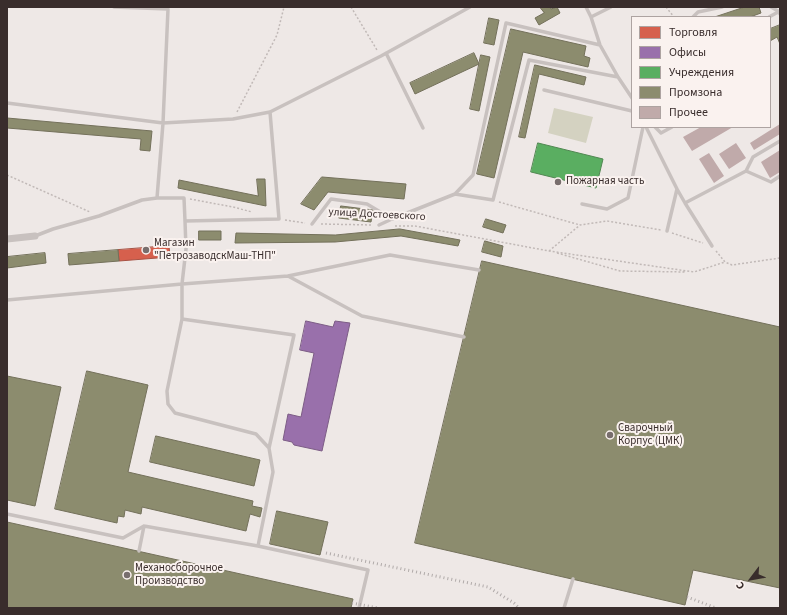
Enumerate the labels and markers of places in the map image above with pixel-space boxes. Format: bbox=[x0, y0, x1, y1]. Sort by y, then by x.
place label: Пожарная часть bbox=[566, 175, 644, 189]
marker: Пожарная часть bbox=[553, 177, 563, 187]
place label: Магазин "ПетрозаводскМаш-ТНП" bbox=[154, 237, 276, 263]
marker: Магазин "ПетрозаводскМаш-ТНП" bbox=[141, 245, 151, 255]
place label: Сварочный Корпус (ЦМК) bbox=[618, 422, 683, 448]
marker: Сварочный Корпус (ЦМК) bbox=[605, 430, 615, 440]
place label: Механосборочное Производство bbox=[135, 562, 223, 588]
marker: Механосборочное Производство bbox=[122, 570, 132, 580]

